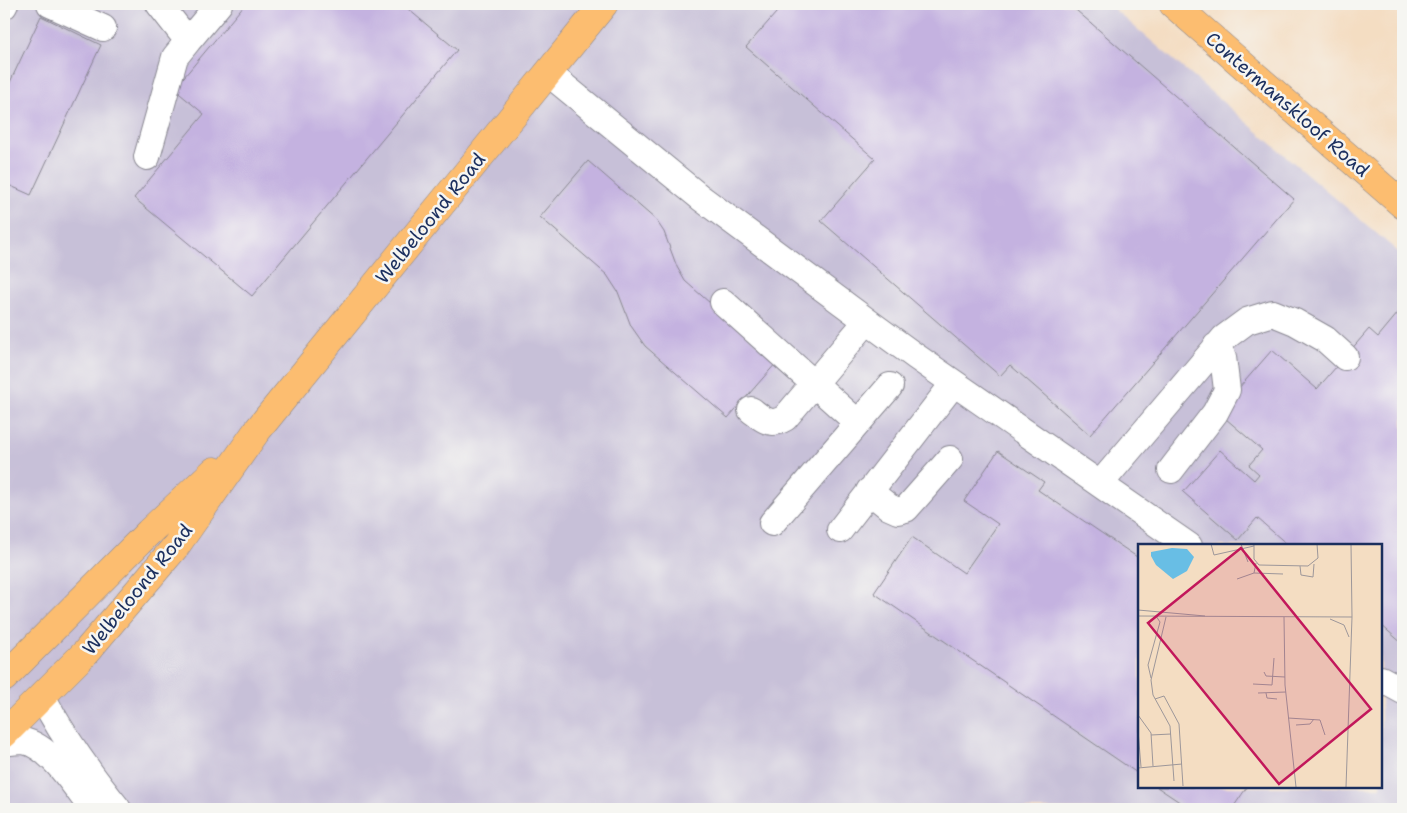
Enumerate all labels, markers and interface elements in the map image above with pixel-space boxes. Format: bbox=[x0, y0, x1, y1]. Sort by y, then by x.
street label: Contermanskloof Road bbox=[1200, 26, 1375, 183]
street label: Welbeloond Road bbox=[370, 148, 491, 289]
street label: Welbeloond Road bbox=[77, 519, 198, 660]
inset map bbox=[1138, 544, 1382, 788]

